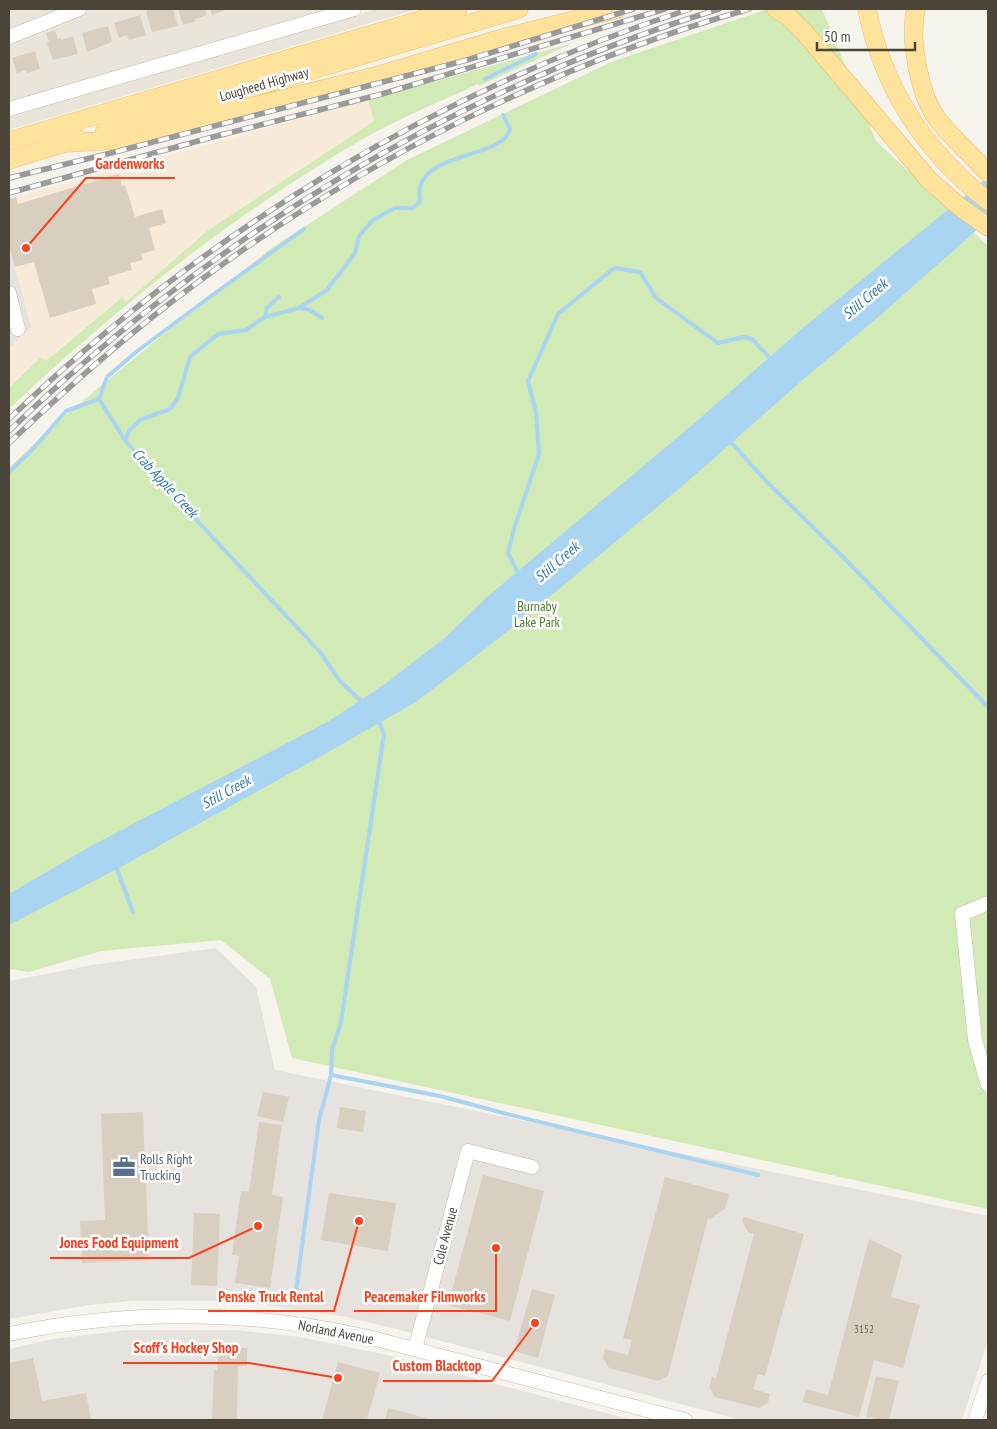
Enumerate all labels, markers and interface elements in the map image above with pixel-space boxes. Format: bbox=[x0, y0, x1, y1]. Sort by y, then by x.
scale bar bbox=[817, 20, 914, 52]
text: 50 m bbox=[824, 27, 850, 46]
street label: Lougheed Highway bbox=[217, 62, 311, 105]
callout: Gardenworks bbox=[86, 148, 175, 178]
text: Gardenworks bbox=[95, 154, 165, 173]
water label: Still Creek bbox=[838, 273, 893, 323]
water label: Crab Apple Creek bbox=[128, 444, 204, 523]
water label: Still Creek bbox=[530, 536, 584, 586]
park label: Burnaby Lake Park bbox=[514, 597, 561, 631]
water label: Still Creek bbox=[198, 769, 255, 813]
place label: Rolls Right Trucking bbox=[140, 1150, 192, 1184]
office icon: Rolls Right Trucking bbox=[111, 1154, 137, 1180]
street label: Cole Avenue bbox=[429, 1205, 461, 1267]
callout: Jones Food Equipment bbox=[50, 1228, 189, 1258]
text: Jones Food Equipment bbox=[58, 1233, 179, 1252]
callout: Penske Truck Rental bbox=[208, 1281, 334, 1311]
callout: Peacemaker Filmworks bbox=[354, 1281, 496, 1311]
text: Penske Truck Rental bbox=[218, 1287, 324, 1306]
text: Peacemaker Filmworks bbox=[364, 1287, 486, 1306]
street label: Norland Avenue bbox=[297, 1316, 375, 1348]
house number: 3152 bbox=[854, 1322, 874, 1336]
callout: Scoff's Hockey Shop bbox=[123, 1333, 249, 1363]
text: Scoff's Hockey Shop bbox=[134, 1338, 239, 1357]
callout: Custom Blacktop bbox=[383, 1351, 492, 1381]
text: Custom Blacktop bbox=[392, 1356, 482, 1375]

